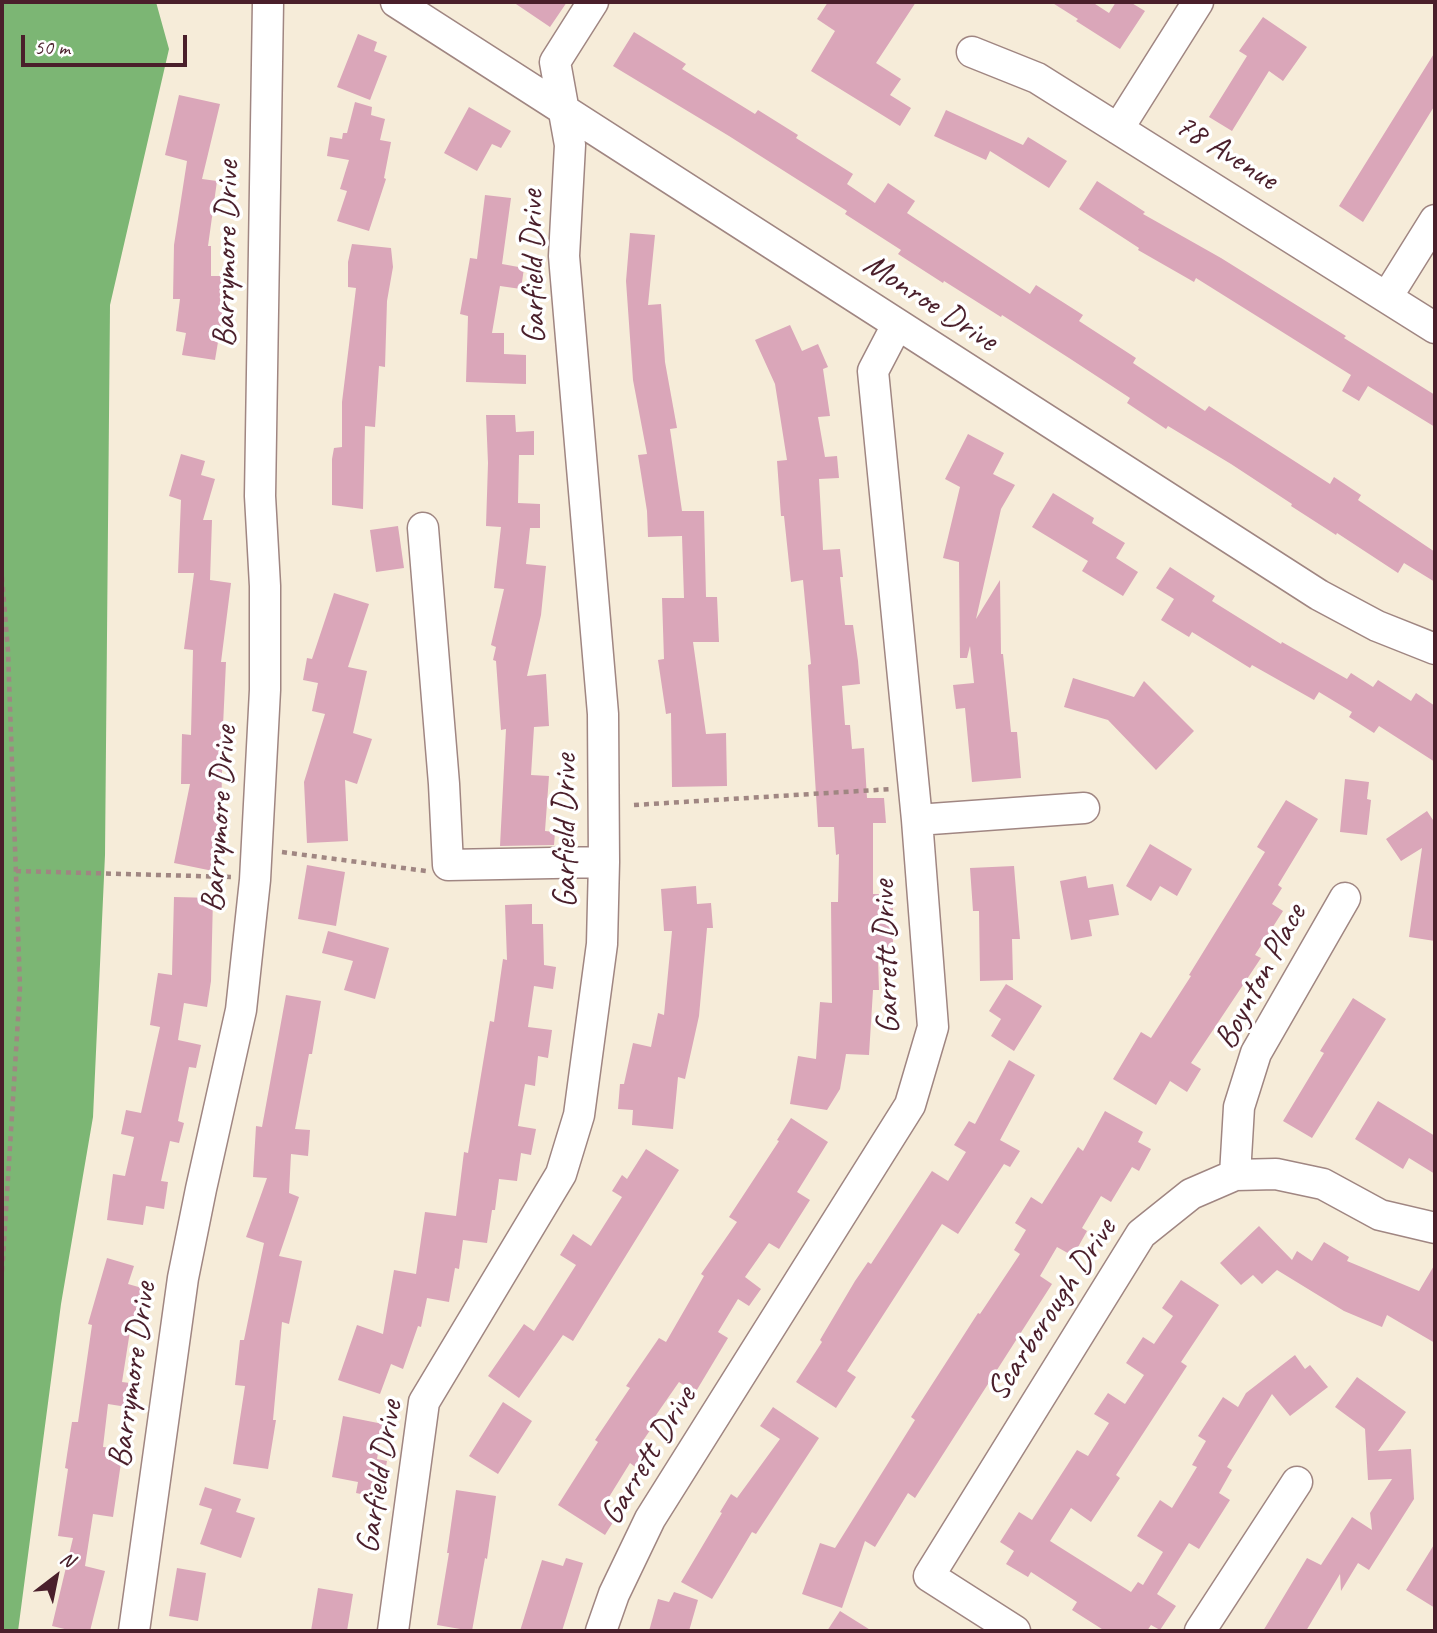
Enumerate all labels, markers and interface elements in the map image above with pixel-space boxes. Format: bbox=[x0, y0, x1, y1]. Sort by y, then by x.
scale bar bbox=[24, 21, 191, 65]
text: 50 m bbox=[34, 34, 70, 60]
street label: 78 Avenue bbox=[1167, 106, 1285, 200]
street label: Barrymore Drive bbox=[206, 160, 248, 348]
street label: Garfield Drive bbox=[513, 190, 555, 344]
street label: Monroe Drive bbox=[856, 245, 1004, 361]
street label: Barrymore Drive bbox=[194, 725, 246, 913]
street label: Garfield Drive bbox=[546, 754, 586, 908]
street label: Garrett Drive bbox=[865, 879, 909, 1035]
street label: Boynton Place bbox=[1206, 898, 1316, 1056]
street label: Scarborough Drive bbox=[978, 1212, 1126, 1408]
street label: Barrymore Drive bbox=[100, 1280, 166, 1470]
street label: Garrett Drive bbox=[592, 1380, 706, 1532]
street label: Garfield Drive bbox=[348, 1398, 412, 1556]
north arrow bbox=[21, 1542, 91, 1612]
text: N bbox=[56, 1546, 78, 1572]

